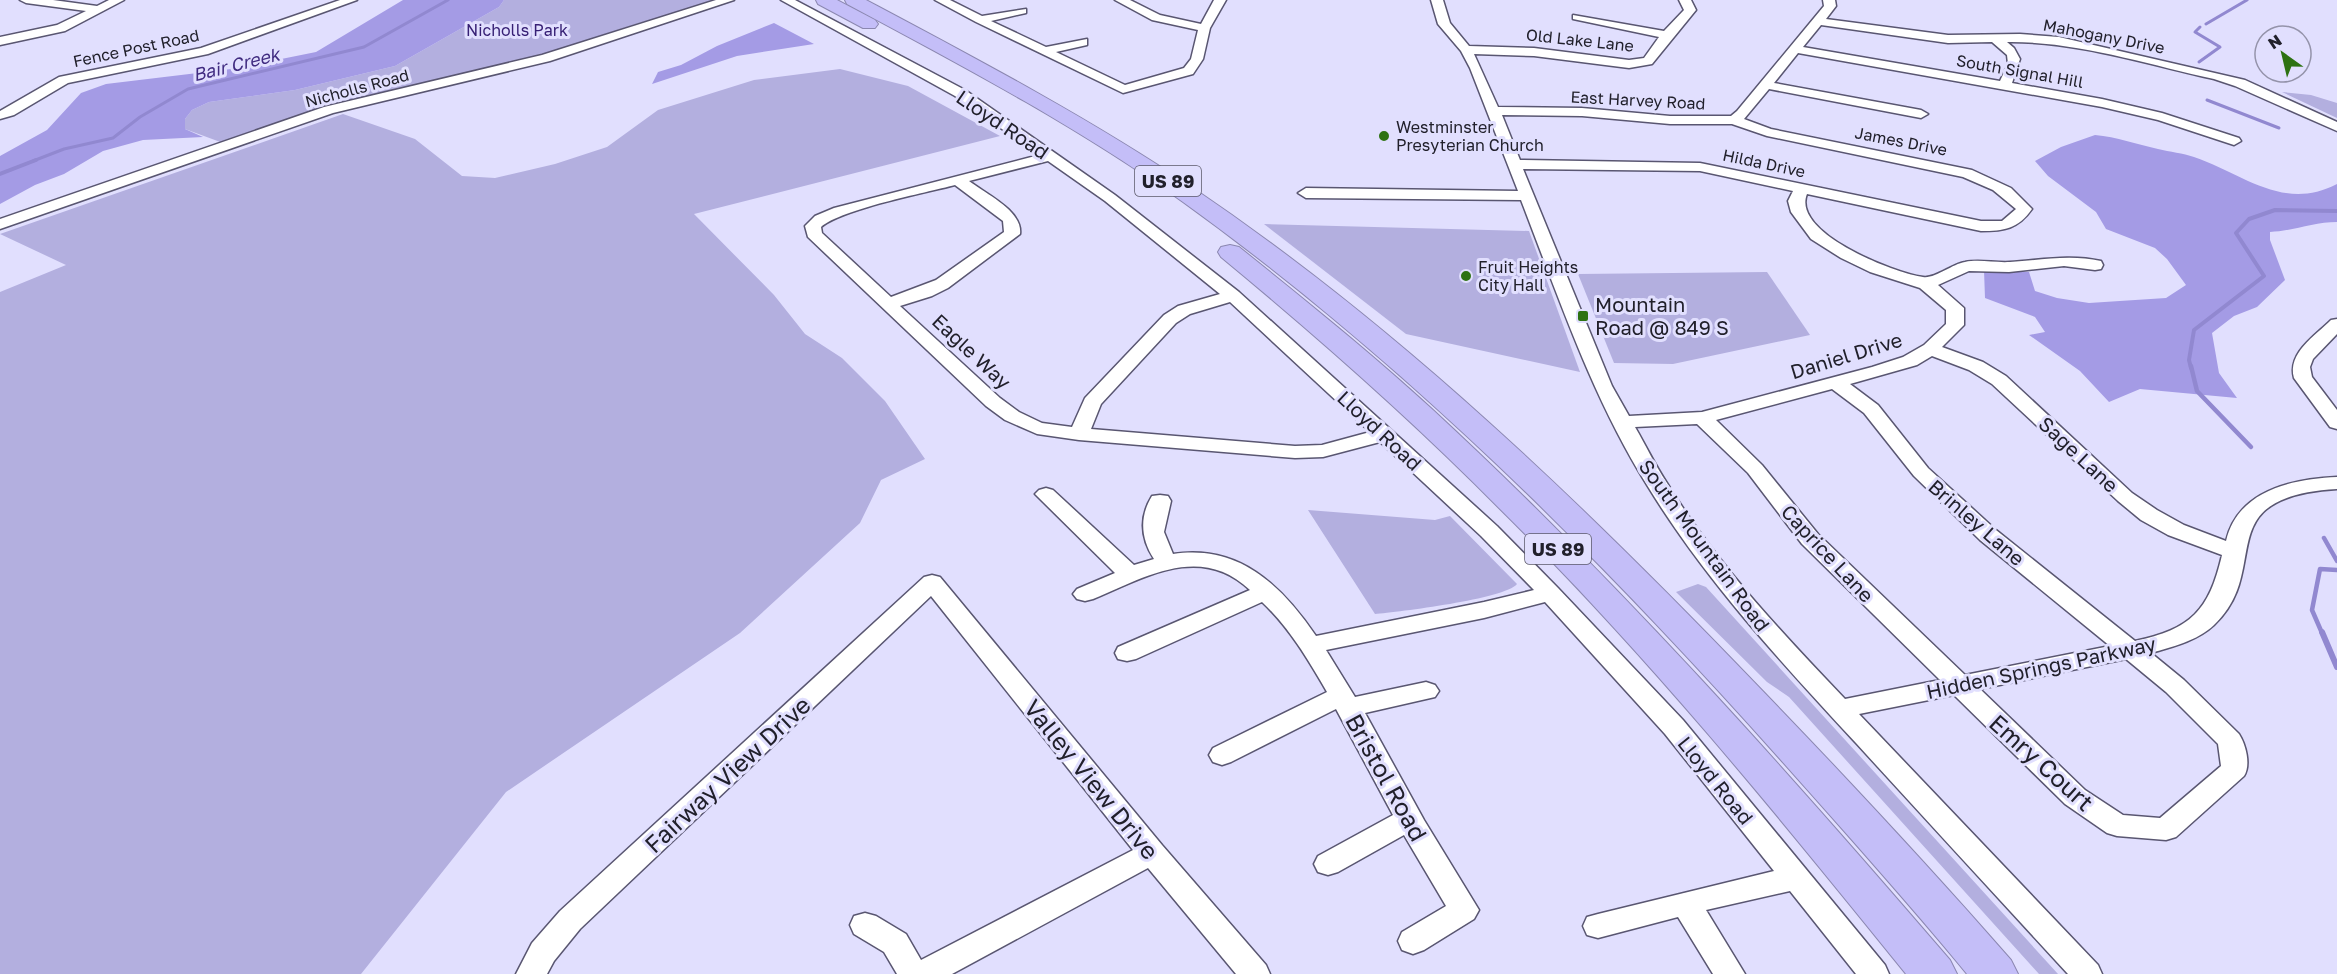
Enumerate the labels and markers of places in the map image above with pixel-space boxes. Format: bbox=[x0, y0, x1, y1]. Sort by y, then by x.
place label: Westminster Presyterian Church bbox=[1396, 117, 1544, 155]
marker: Westminster Presyterian Church bbox=[1377, 129, 1391, 143]
place label: Fruit Heights City Hall bbox=[1478, 257, 1578, 295]
marker: Fruit Heights City Hall bbox=[1459, 269, 1473, 283]
place label: Mountain Road @ 849 S bbox=[1595, 292, 1729, 339]
marker: Mountain Road @ 849 S bbox=[1576, 309, 1590, 323]

